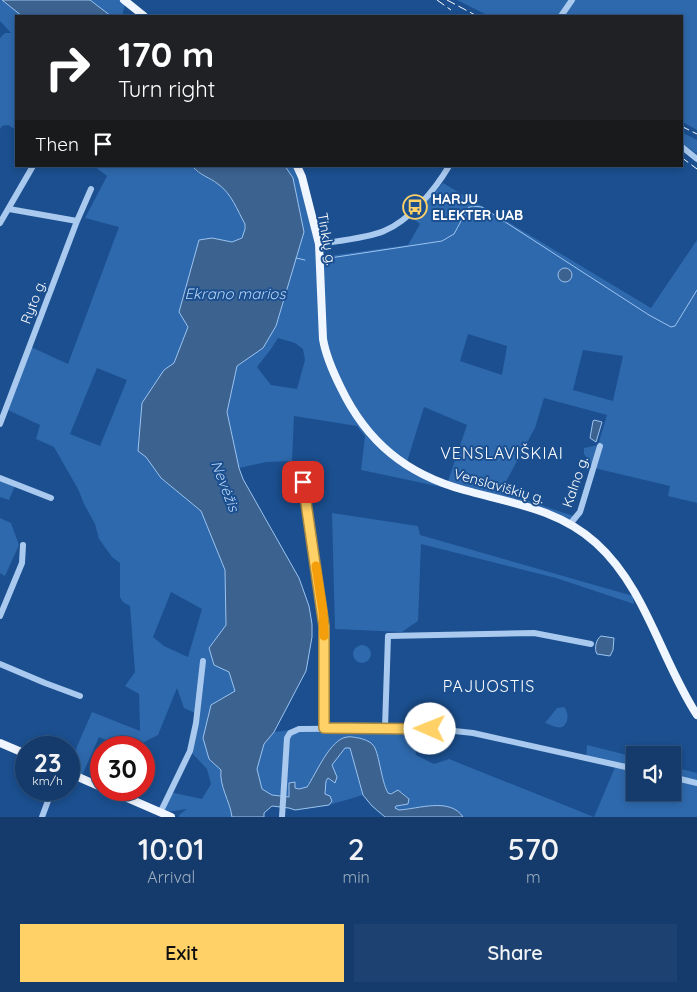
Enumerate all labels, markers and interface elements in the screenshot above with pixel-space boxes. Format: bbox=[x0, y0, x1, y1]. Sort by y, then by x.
text: 170 m bbox=[118, 32, 214, 76]
icon: right bbox=[35, 35, 100, 100]
text: Turn right bbox=[118, 75, 215, 103]
icon: arrive bbox=[89, 130, 117, 158]
text: Then bbox=[35, 132, 79, 156]
place label: HARJU ELEKTER UAB bbox=[432, 190, 523, 224]
bus stop icon: HARJU ELEKTER UAB bbox=[402, 194, 428, 220]
street label: Tinklų g. bbox=[314, 211, 340, 267]
street label: Ryto g. bbox=[16, 278, 50, 326]
water label: Ekrano marios bbox=[185, 284, 286, 303]
district label: VENSLAVIŠKIAI bbox=[440, 443, 564, 463]
street label: Kalno g. bbox=[558, 454, 592, 510]
water label: Nevėžis bbox=[207, 458, 244, 515]
pin bbox=[282, 461, 324, 503]
street label: Venslaviškių g. bbox=[452, 464, 546, 508]
icon: arrive bbox=[289, 468, 317, 496]
district label: PAJUOSTIS bbox=[443, 676, 535, 696]
position arrow bbox=[403, 702, 455, 754]
speed limit sign: 30 bbox=[90, 736, 155, 801]
map controls bbox=[626, 746, 681, 801]
button: sound bbox=[626, 746, 681, 801]
text: 23 bbox=[34, 747, 61, 778]
text: km/h bbox=[32, 773, 63, 788]
text: 10:01 bbox=[138, 830, 205, 868]
text: 2 bbox=[348, 830, 365, 868]
text: 570 bbox=[508, 830, 559, 868]
text: Arrival bbox=[147, 867, 195, 887]
text: min bbox=[343, 867, 370, 887]
text: m bbox=[526, 867, 541, 887]
button: Exit bbox=[20, 924, 344, 982]
button: Share bbox=[354, 924, 677, 982]

